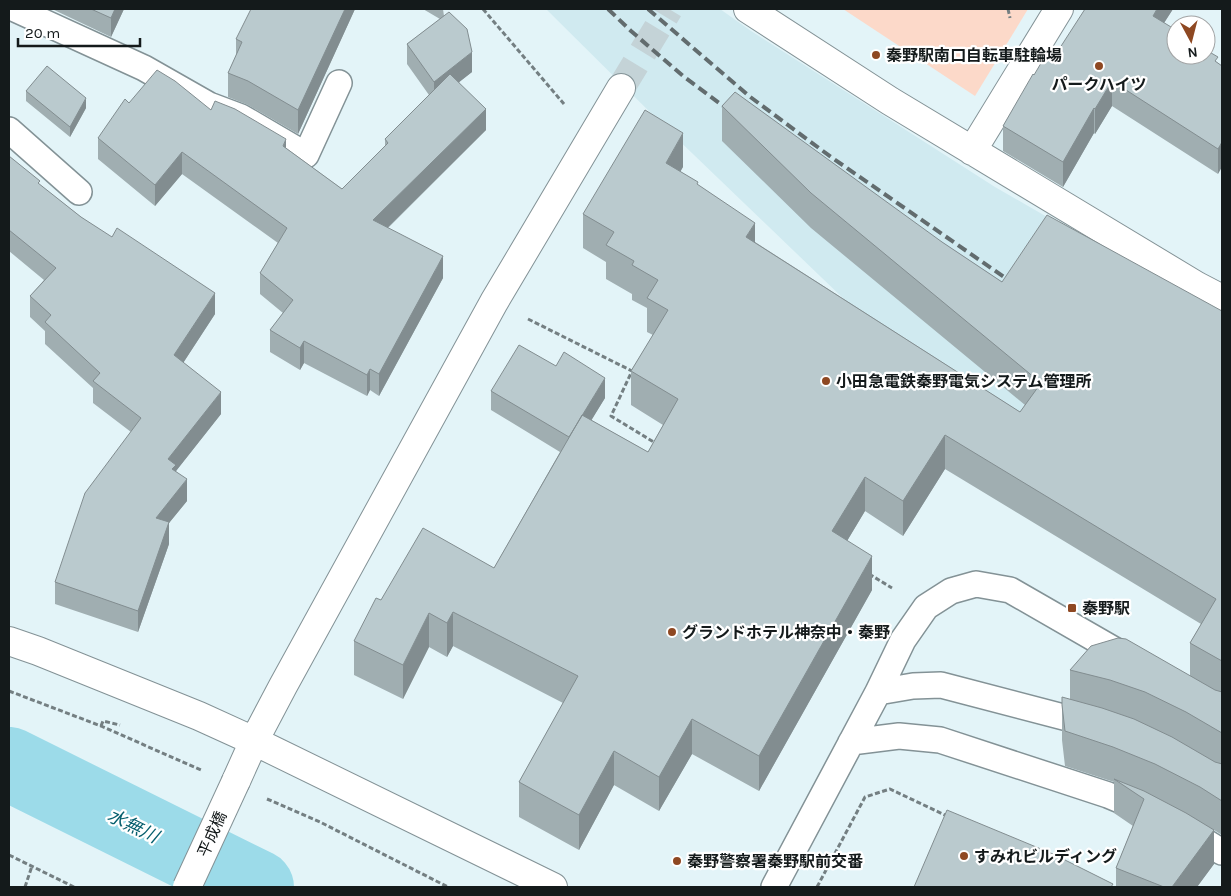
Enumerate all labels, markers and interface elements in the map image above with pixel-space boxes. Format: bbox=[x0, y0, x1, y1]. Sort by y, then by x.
scale bar bbox=[18, 15, 140, 47]
north arrow bbox=[1166, 15, 1216, 65]
text: 20 m bbox=[25, 24, 60, 42]
text: N bbox=[1187, 43, 1199, 61]
place label: 秦野駅南口自転車駐輪場 bbox=[886, 46, 1062, 65]
marker: 秦野駅南口自転車駐輪場 bbox=[870, 49, 882, 61]
marker: パークハイツ bbox=[1093, 60, 1105, 72]
place label: パークハイツ bbox=[1052, 75, 1146, 94]
place label: 小田急電鉄秦野電気システム管理所 bbox=[836, 372, 1092, 391]
marker: 小田急電鉄秦野電気システム管理所 bbox=[820, 375, 832, 387]
place label: 秦野駅 bbox=[1082, 599, 1130, 618]
marker: 秦野駅 bbox=[1066, 602, 1078, 614]
place label: グランドホテル神奈中・秦野 bbox=[682, 623, 890, 642]
marker: グランドホテル神奈中・秦野 bbox=[666, 626, 678, 638]
water label: 水無川 bbox=[104, 804, 164, 849]
street label: 平成橋 bbox=[194, 808, 230, 860]
place label: すみれビルディング bbox=[974, 847, 1117, 866]
marker: すみれビルディング bbox=[958, 850, 970, 862]
place label: 秦野警察署秦野駅前交番 bbox=[687, 852, 863, 871]
marker: 秦野警察署秦野駅前交番 bbox=[671, 855, 683, 867]

